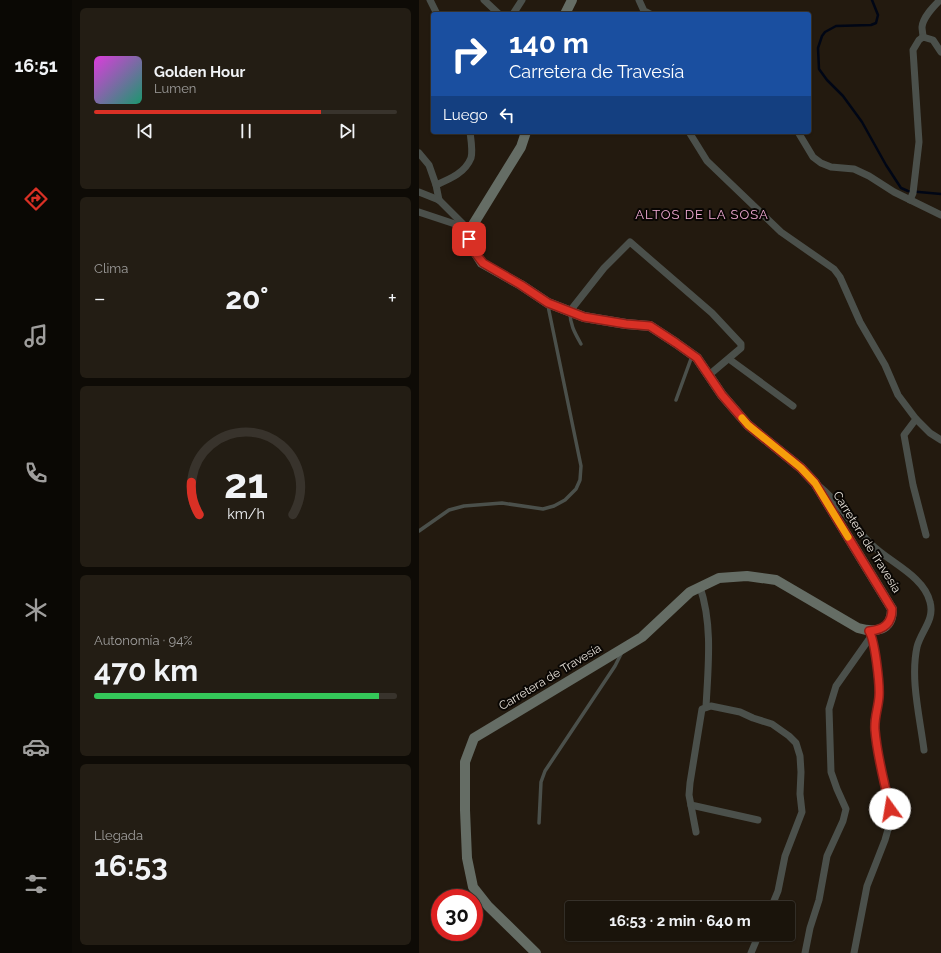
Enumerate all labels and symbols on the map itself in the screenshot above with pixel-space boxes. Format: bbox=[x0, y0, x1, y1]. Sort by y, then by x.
district label: ALTOS DE LA SOSA bbox=[635, 207, 769, 222]
pin bbox=[452, 222, 486, 256]
street label: Carretera de Travesía bbox=[830, 489, 904, 595]
street label: Carretera de Travesía bbox=[496, 641, 604, 713]
position arrow bbox=[869, 788, 911, 830]
speed limit sign: 30 bbox=[431, 889, 483, 941]

